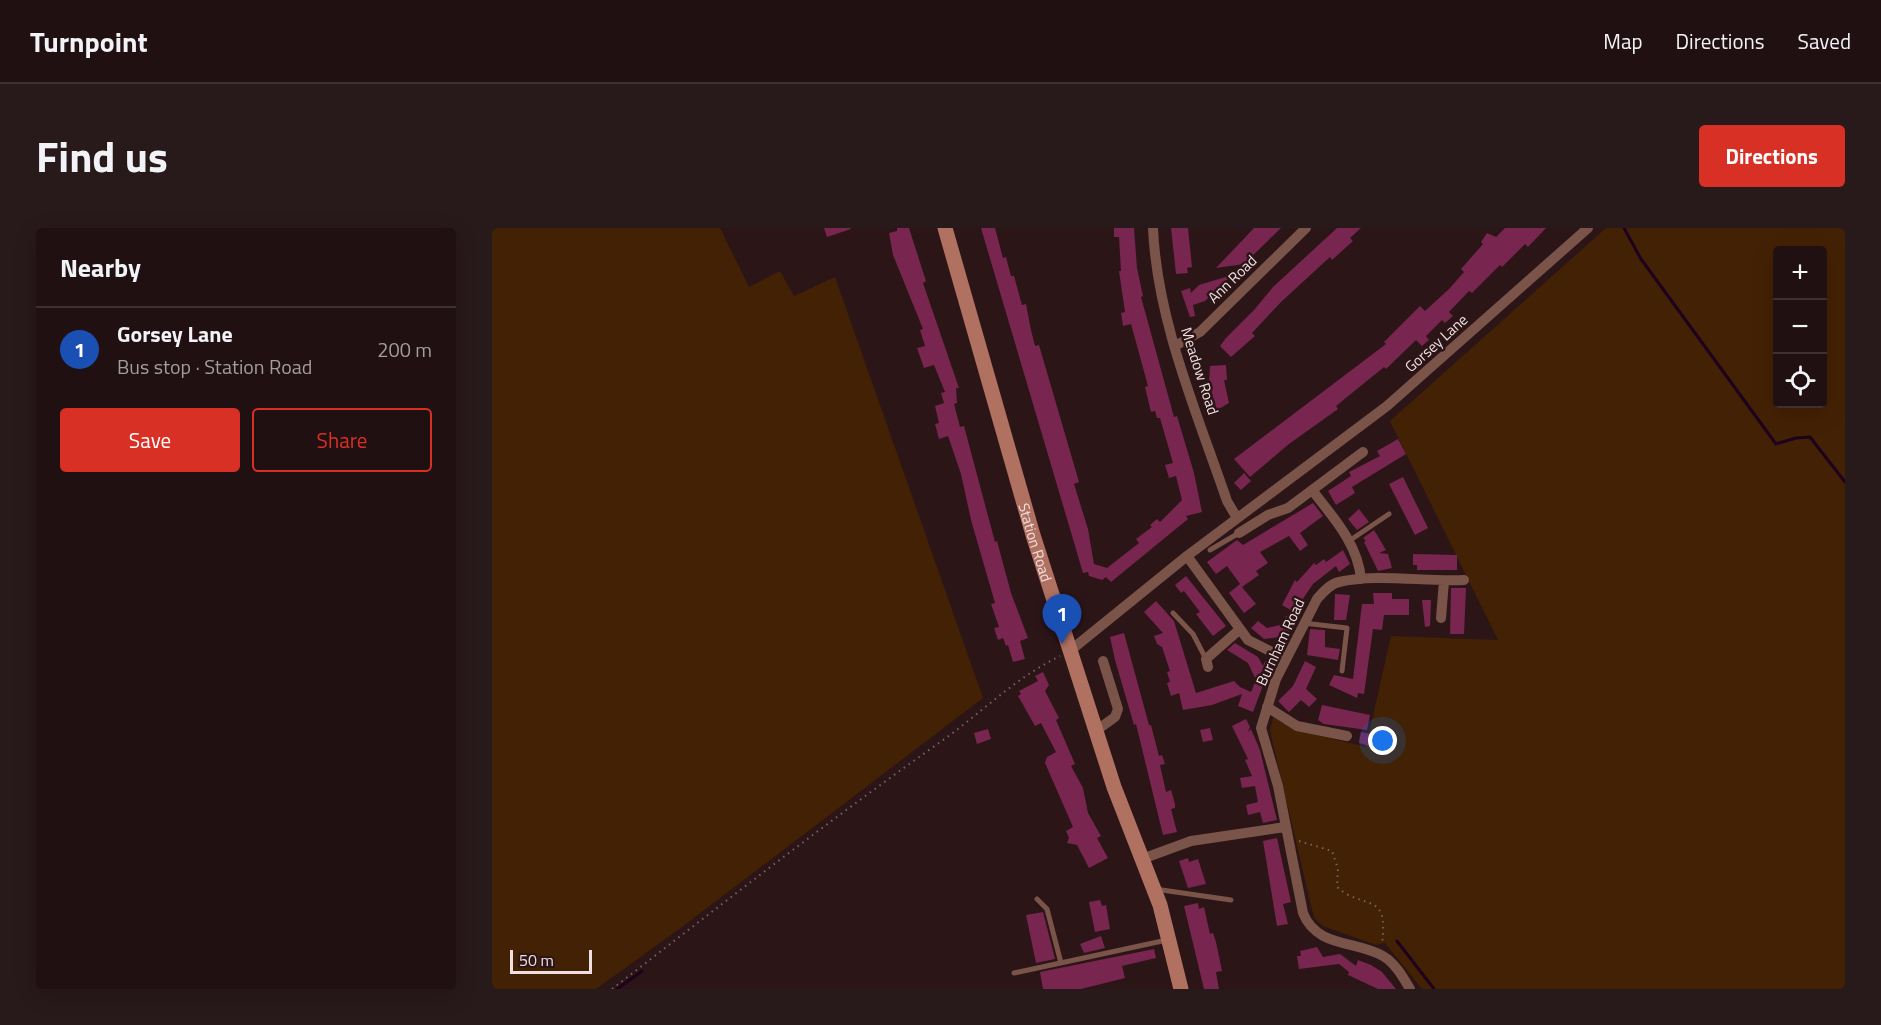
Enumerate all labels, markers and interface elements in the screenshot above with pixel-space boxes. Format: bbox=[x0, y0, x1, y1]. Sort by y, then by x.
text: Turnpoint bbox=[30, 20, 148, 63]
text: Map bbox=[1603, 25, 1643, 57]
text: Directions bbox=[1676, 25, 1765, 57]
text: Saved bbox=[1798, 25, 1851, 57]
text: Find us bbox=[36, 124, 168, 188]
button: Directions bbox=[1699, 125, 1845, 187]
map controls bbox=[1773, 246, 1827, 408]
button: + bbox=[1773, 246, 1827, 300]
text: Nearby bbox=[60, 248, 141, 287]
street label: Ann Road bbox=[1202, 250, 1262, 308]
button: − bbox=[1773, 300, 1827, 354]
street label: Gorsey Lane bbox=[1399, 308, 1473, 378]
text: Gorsey Lane bbox=[117, 317, 233, 351]
street label: Meadow Road bbox=[1175, 324, 1225, 418]
text: 1 bbox=[74, 334, 85, 365]
text: 200 m bbox=[377, 334, 432, 365]
text: Bus stop · Station Road bbox=[117, 351, 312, 382]
button: locate bbox=[1773, 354, 1827, 408]
button: Save bbox=[60, 408, 240, 472]
button: Share bbox=[252, 408, 432, 472]
street label: Station Road bbox=[1013, 500, 1059, 584]
pin: 1 bbox=[1042, 594, 1082, 644]
street label: Burnham Road bbox=[1250, 594, 1310, 690]
your location bbox=[1368, 726, 1397, 755]
scale bar bbox=[510, 947, 592, 974]
text: 50 m bbox=[519, 948, 554, 972]

